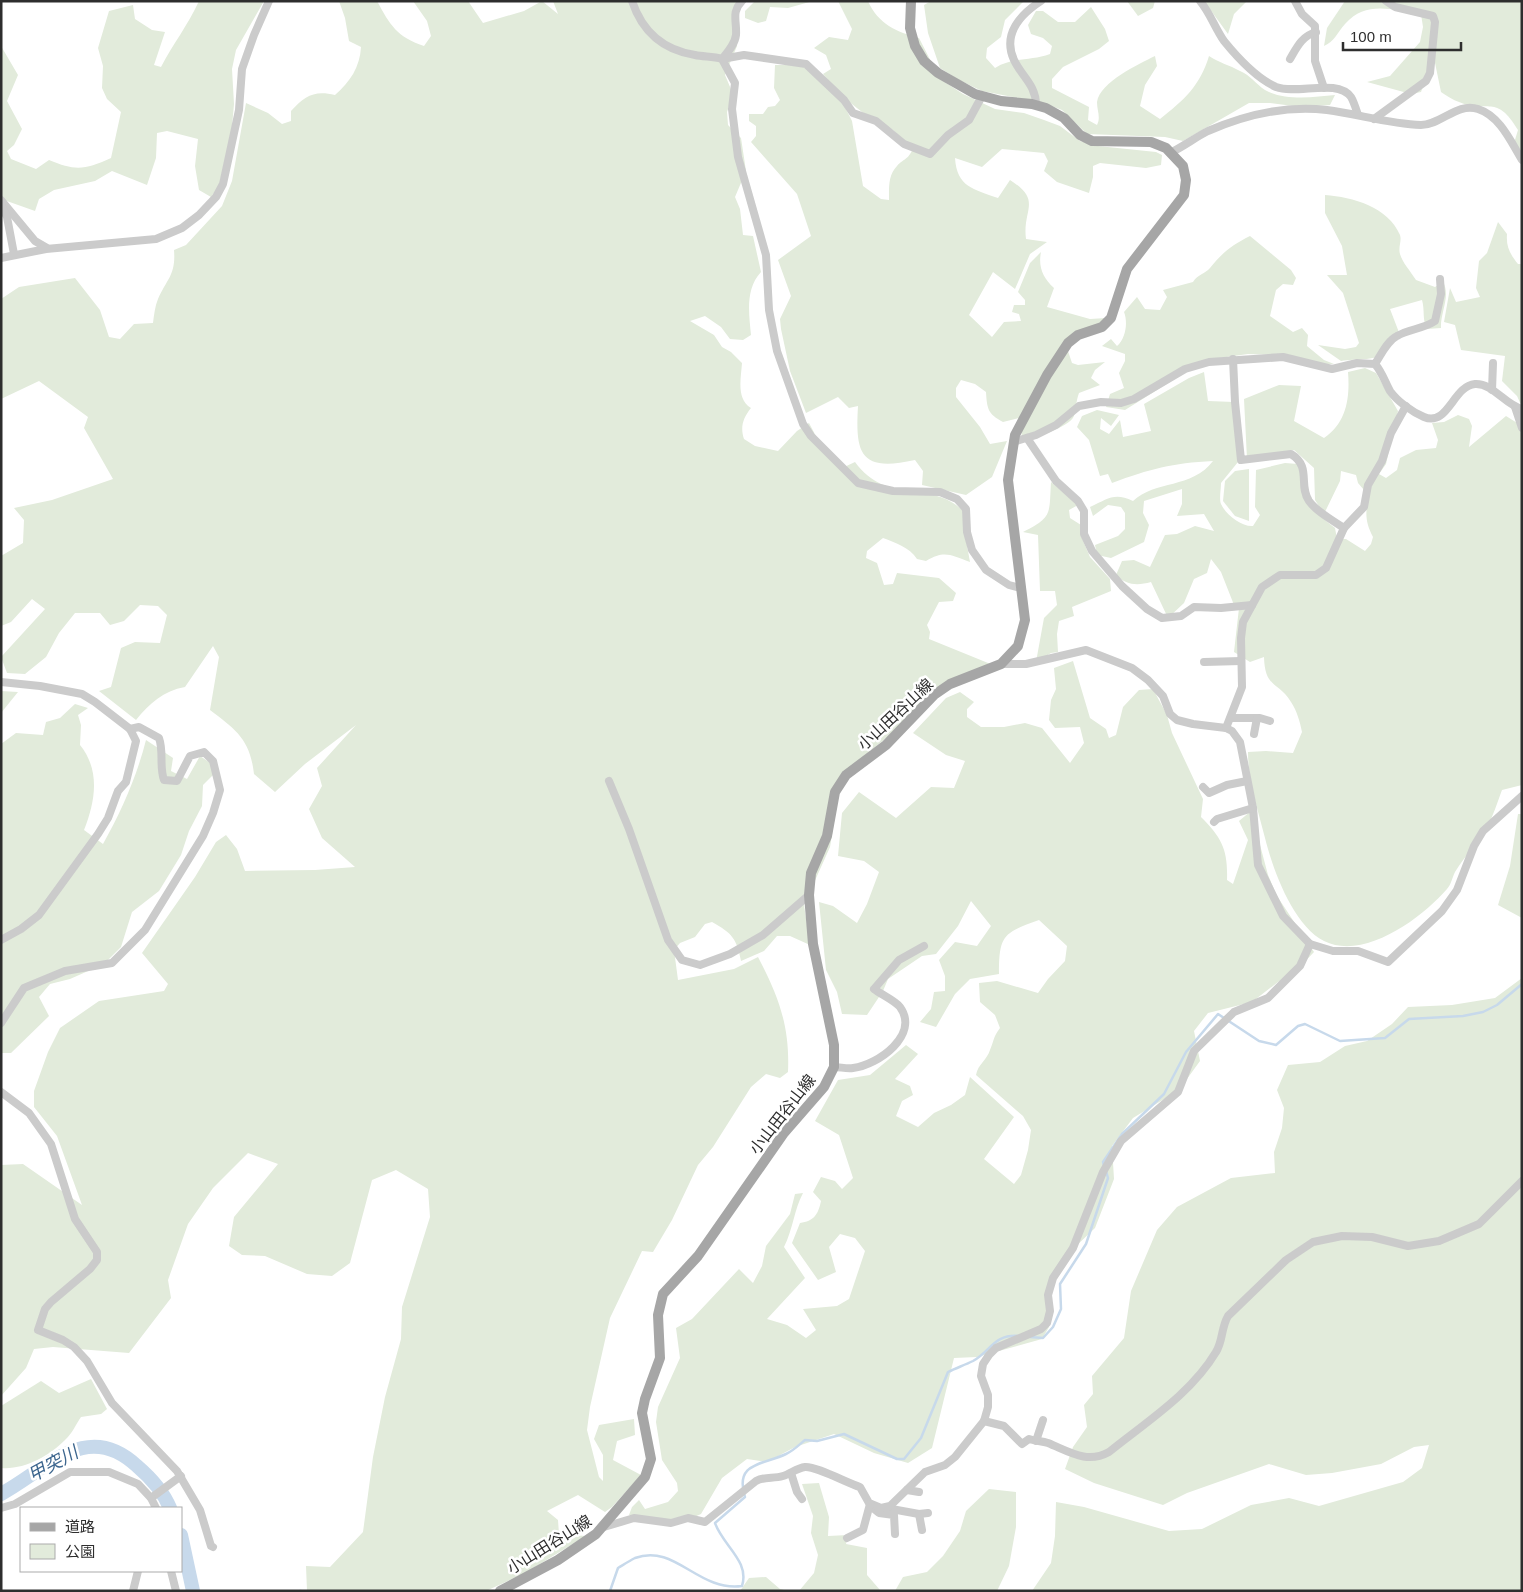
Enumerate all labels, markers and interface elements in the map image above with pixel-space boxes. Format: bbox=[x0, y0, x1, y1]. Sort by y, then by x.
scale bar bbox=[1343, 20, 1460, 52]
text: 100 m bbox=[1350, 28, 1392, 45]
street label: 小山田谷山線 bbox=[854, 675, 936, 753]
street label: 小山田谷山線 bbox=[746, 1071, 819, 1157]
water label: 甲突川 bbox=[25, 1441, 83, 1486]
legend bbox=[20, 1507, 182, 1572]
street label: 小山田谷山線 bbox=[504, 1512, 594, 1577]
text: 道路 bbox=[65, 1518, 95, 1535]
text: 公園 bbox=[65, 1543, 95, 1560]

